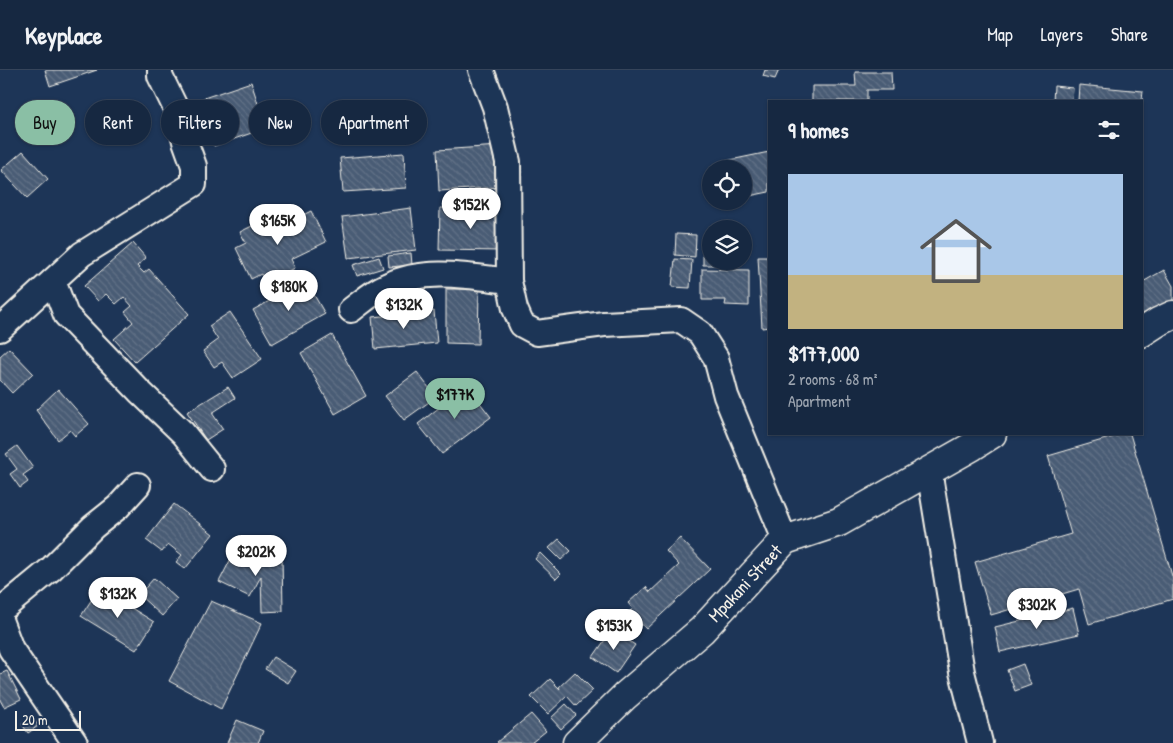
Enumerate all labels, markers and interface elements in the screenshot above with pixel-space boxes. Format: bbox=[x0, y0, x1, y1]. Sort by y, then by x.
text: Keyplace bbox=[25, 19, 102, 51]
text: Map bbox=[987, 22, 1013, 47]
text: Layers bbox=[1041, 22, 1083, 47]
text: Share bbox=[1111, 22, 1148, 47]
chip: Buy bbox=[15, 100, 75, 145]
chip: Rent bbox=[85, 100, 151, 145]
chip: Filters bbox=[161, 100, 239, 145]
chip: New bbox=[249, 100, 311, 145]
chip: Apartment bbox=[321, 100, 427, 145]
text: 9 homes bbox=[788, 116, 849, 145]
icon: filters bbox=[1095, 116, 1123, 144]
map controls bbox=[702, 160, 752, 270]
button: locate bbox=[702, 160, 752, 210]
pin: $152K bbox=[436, 188, 506, 230]
text: $152K bbox=[453, 193, 489, 215]
pin: $165K bbox=[243, 204, 313, 246]
icon: home bbox=[911, 206, 1001, 296]
text: $165K bbox=[260, 209, 296, 231]
button: layers bbox=[702, 220, 752, 270]
pin: $180K bbox=[254, 270, 324, 312]
text: $180K bbox=[271, 275, 307, 297]
pin: $132K bbox=[369, 288, 439, 330]
text: $132K bbox=[386, 293, 422, 315]
text: $177,000 bbox=[788, 339, 860, 368]
text: 2 rooms · 68 m² bbox=[788, 368, 877, 390]
pin: $177K bbox=[420, 378, 490, 420]
text: $177K bbox=[436, 383, 474, 405]
text: Apartment bbox=[788, 390, 851, 412]
pin: $202K bbox=[221, 534, 291, 577]
street label: Mpakani Street bbox=[702, 538, 788, 627]
text: $202K bbox=[237, 540, 275, 562]
pin: $132K bbox=[83, 576, 153, 619]
text: $132K bbox=[100, 582, 136, 604]
pin: $302K bbox=[1002, 588, 1072, 630]
text: $302K bbox=[1018, 593, 1056, 615]
pin: $153K bbox=[579, 608, 649, 651]
text: $153K bbox=[596, 614, 632, 636]
scale bar bbox=[15, 708, 81, 731]
text: 20 m bbox=[22, 710, 48, 729]

